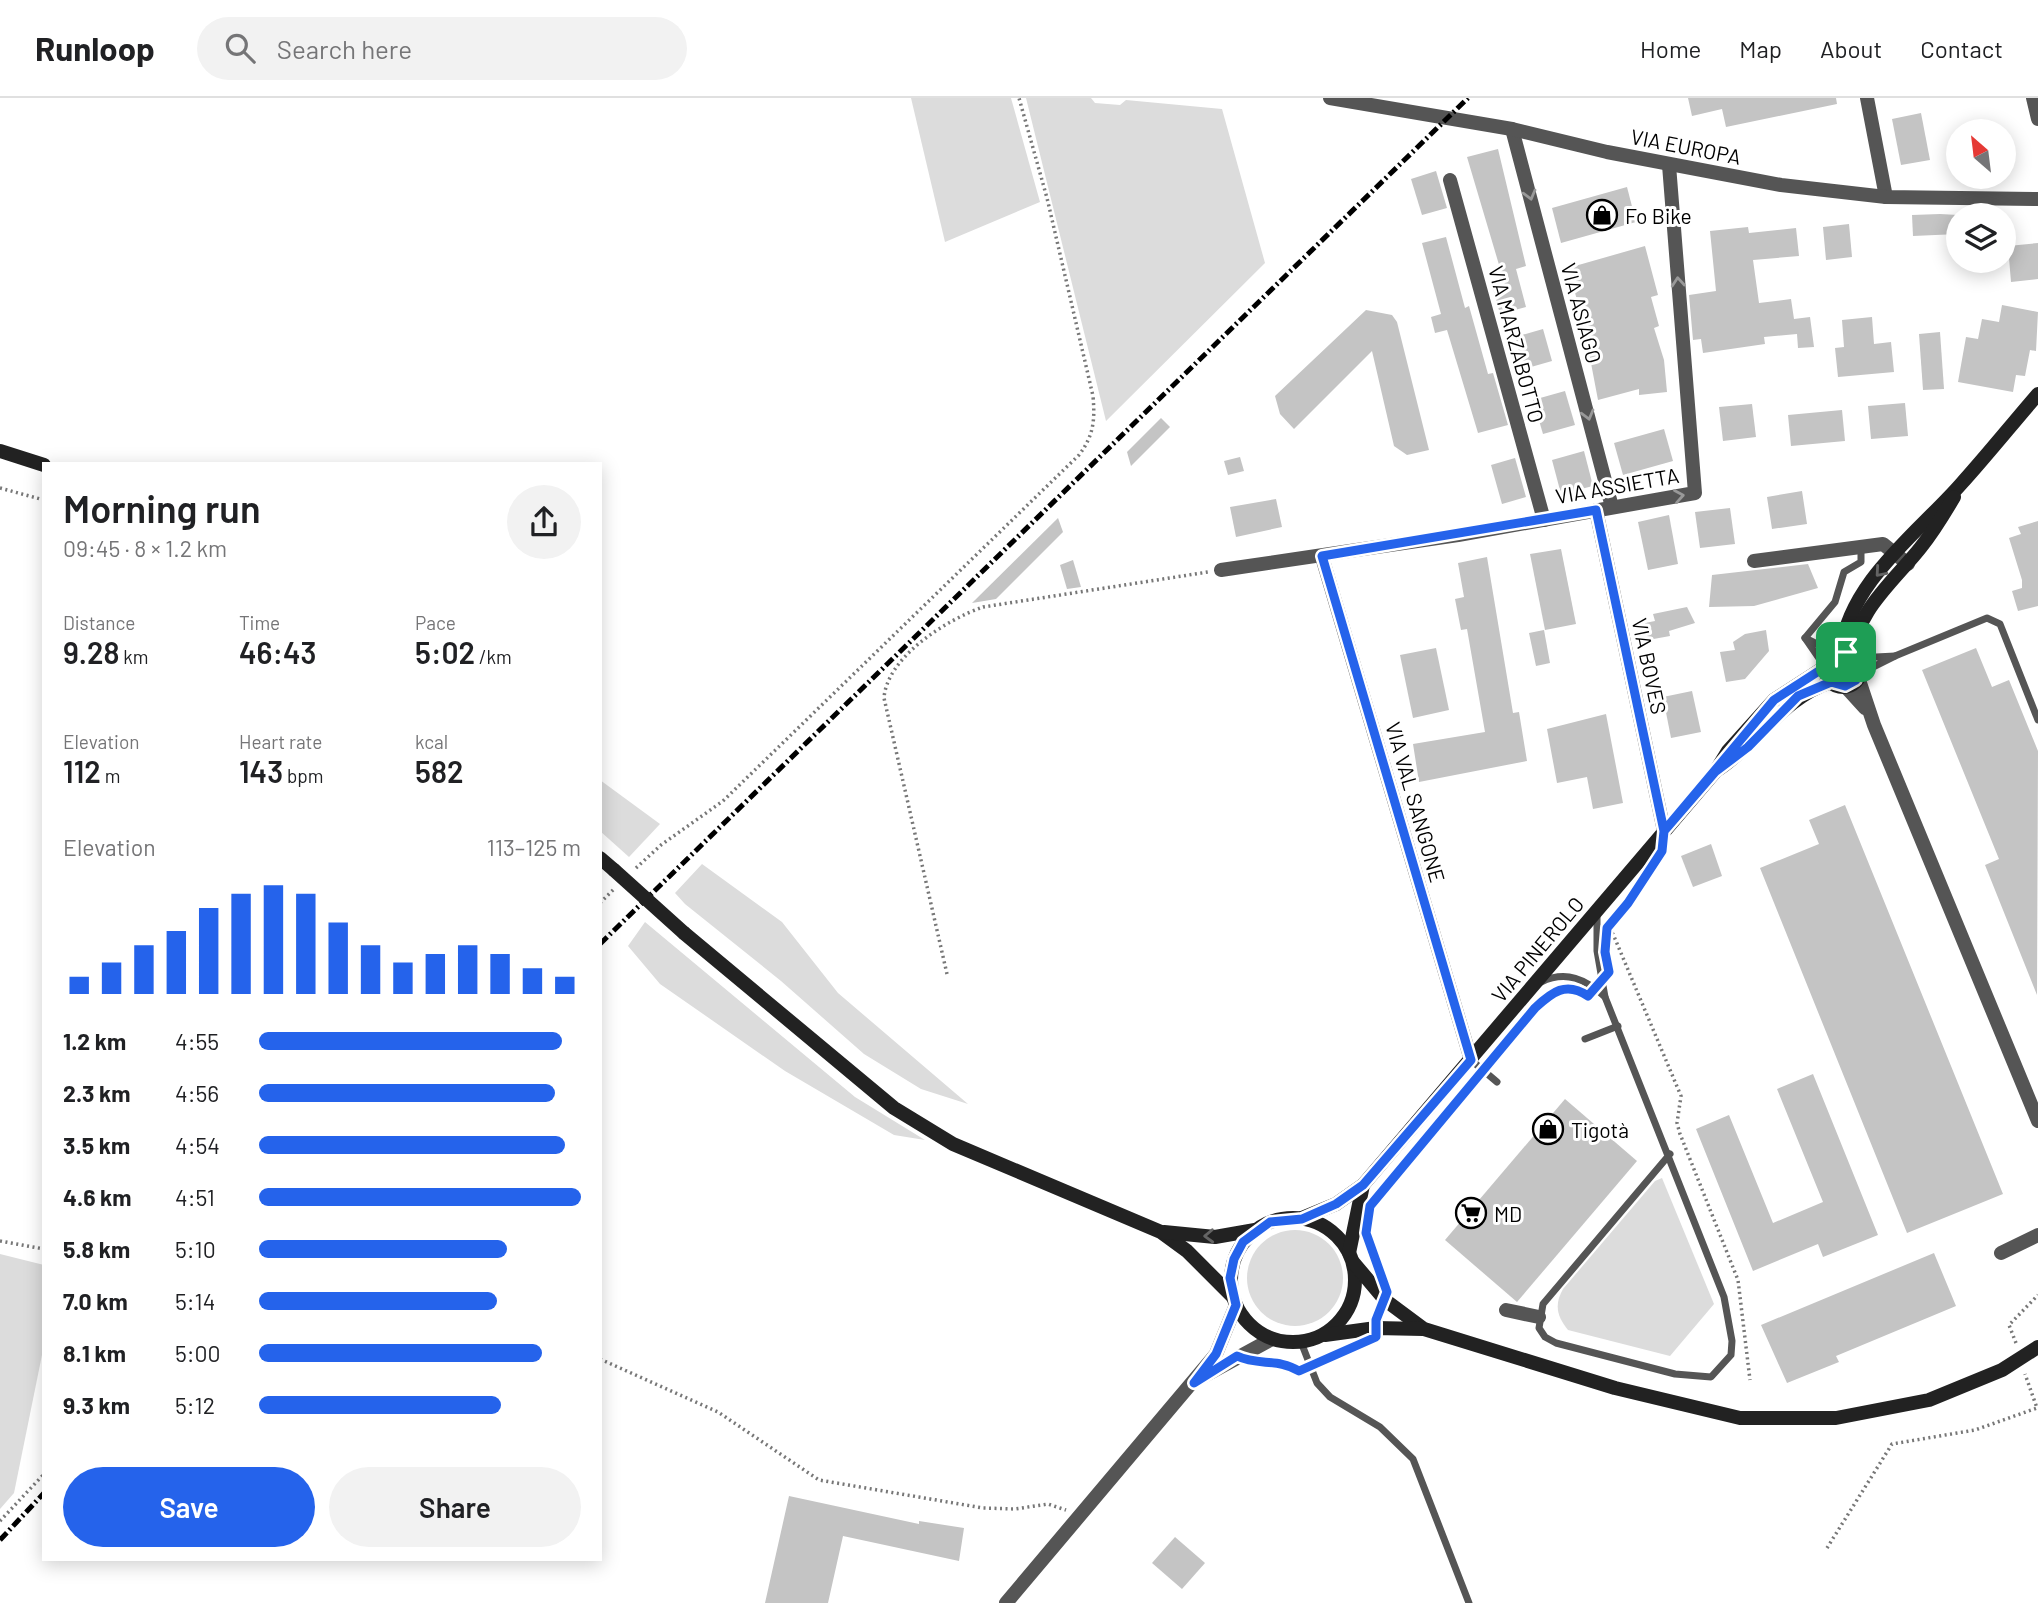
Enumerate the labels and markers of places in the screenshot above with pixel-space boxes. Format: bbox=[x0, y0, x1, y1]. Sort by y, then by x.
shop icon: Fo Bike bbox=[1585, 198, 1619, 232]
place label: Fo Bike bbox=[1625, 203, 1692, 228]
pin bbox=[1816, 622, 1876, 682]
shop icon: Tigotà bbox=[1531, 1112, 1565, 1146]
place label: Tigotà bbox=[1571, 1117, 1629, 1142]
supermarket icon: MD bbox=[1454, 1196, 1488, 1230]
place label: MD bbox=[1494, 1201, 1522, 1226]

